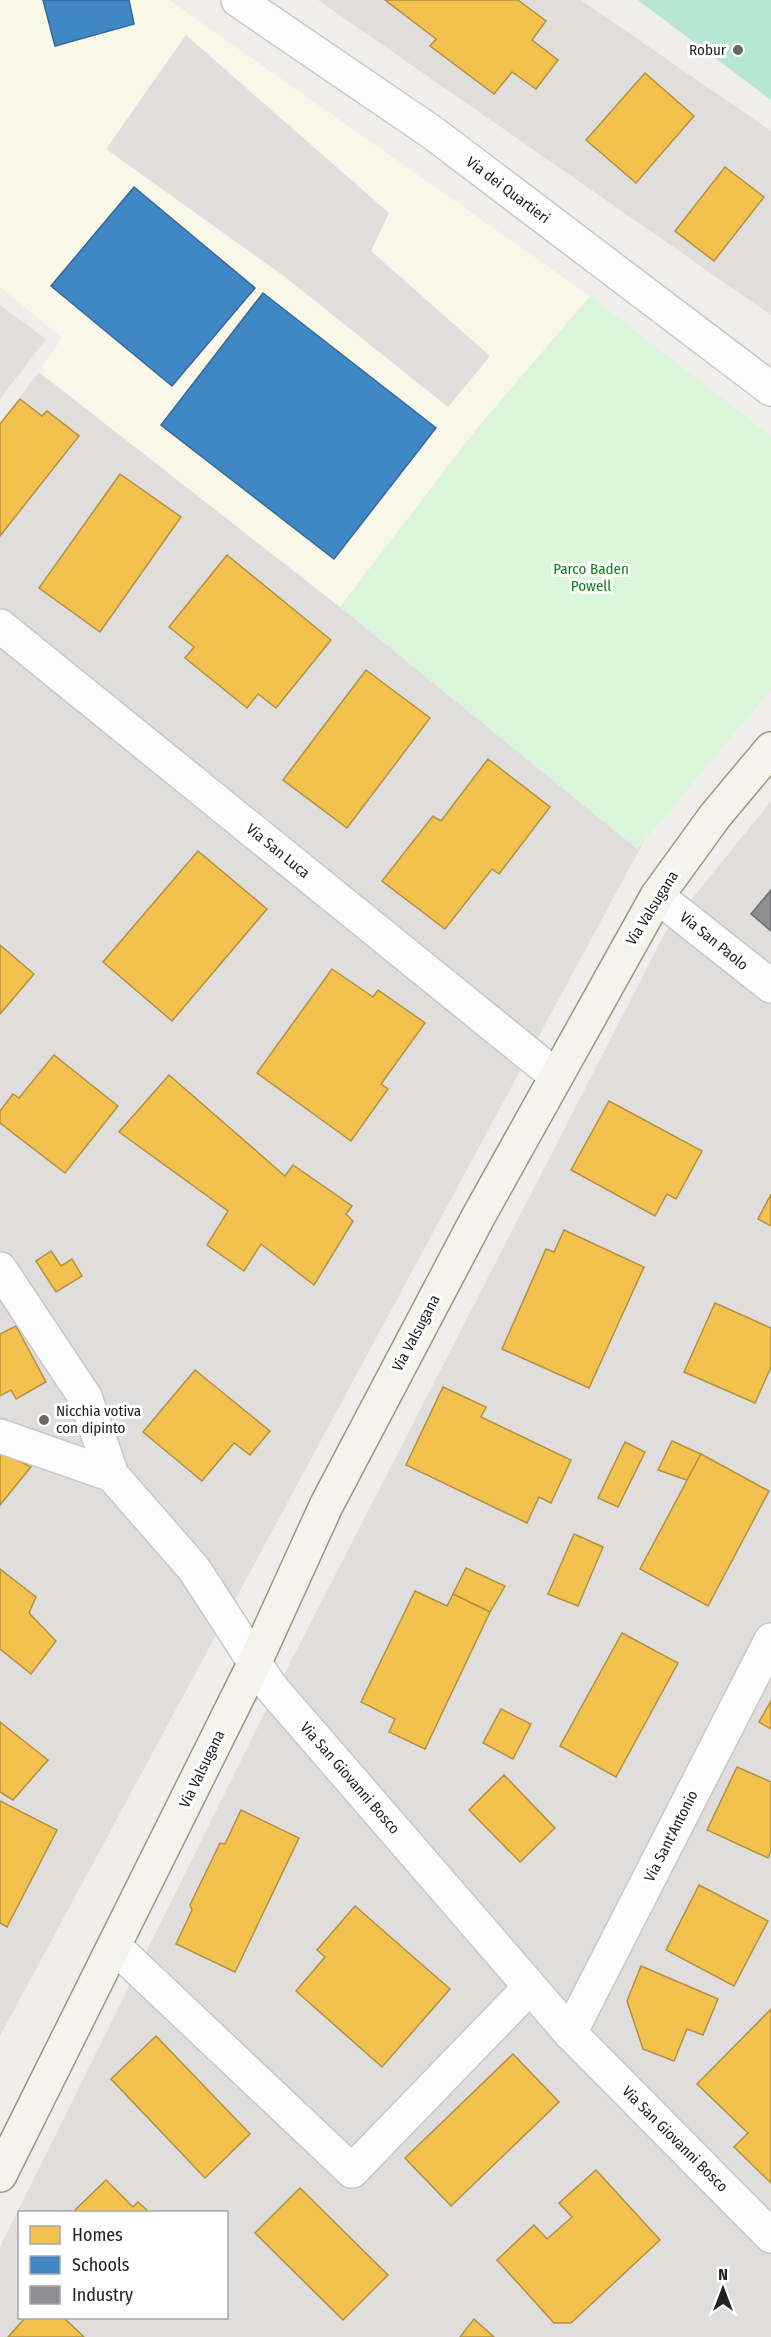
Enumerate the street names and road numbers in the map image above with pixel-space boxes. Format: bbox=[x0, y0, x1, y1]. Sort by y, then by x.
street label: Via dei Quartieri bbox=[463, 153, 553, 227]
street label: Via San Luca bbox=[243, 820, 313, 882]
street label: Via Valsugana bbox=[622, 868, 682, 948]
street label: Via San Paolo bbox=[676, 908, 752, 974]
street label: Via Valsugana bbox=[388, 1292, 444, 1374]
street label: Via San Giovanni Bosco bbox=[297, 1718, 404, 1838]
street label: Via Valsugana bbox=[175, 1727, 229, 1811]
street label: Via Sant'Antonio bbox=[640, 1787, 702, 1885]
street label: Via San Giovanni Bosco bbox=[618, 2082, 732, 2196]

